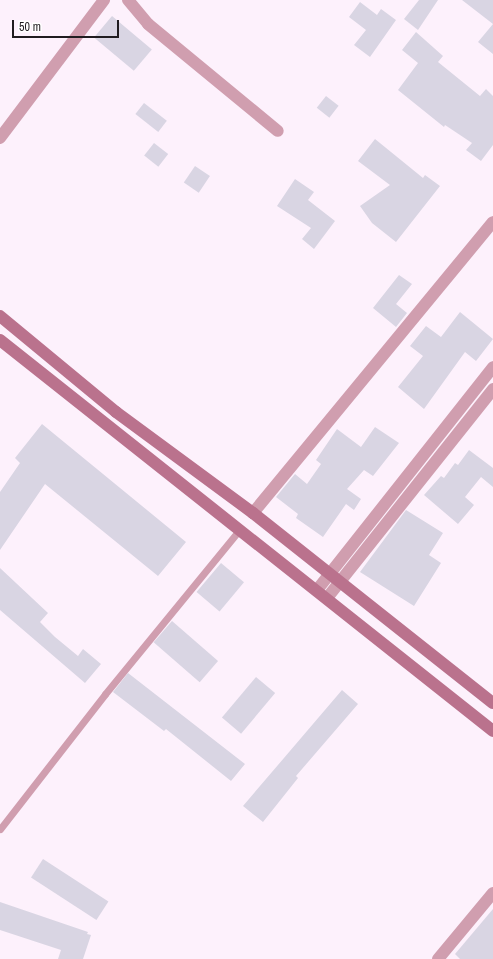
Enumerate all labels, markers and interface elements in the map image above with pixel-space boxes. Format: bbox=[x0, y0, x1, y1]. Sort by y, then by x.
scale bar bbox=[14, 12, 121, 38]
text: 50 m bbox=[19, 19, 41, 35]

